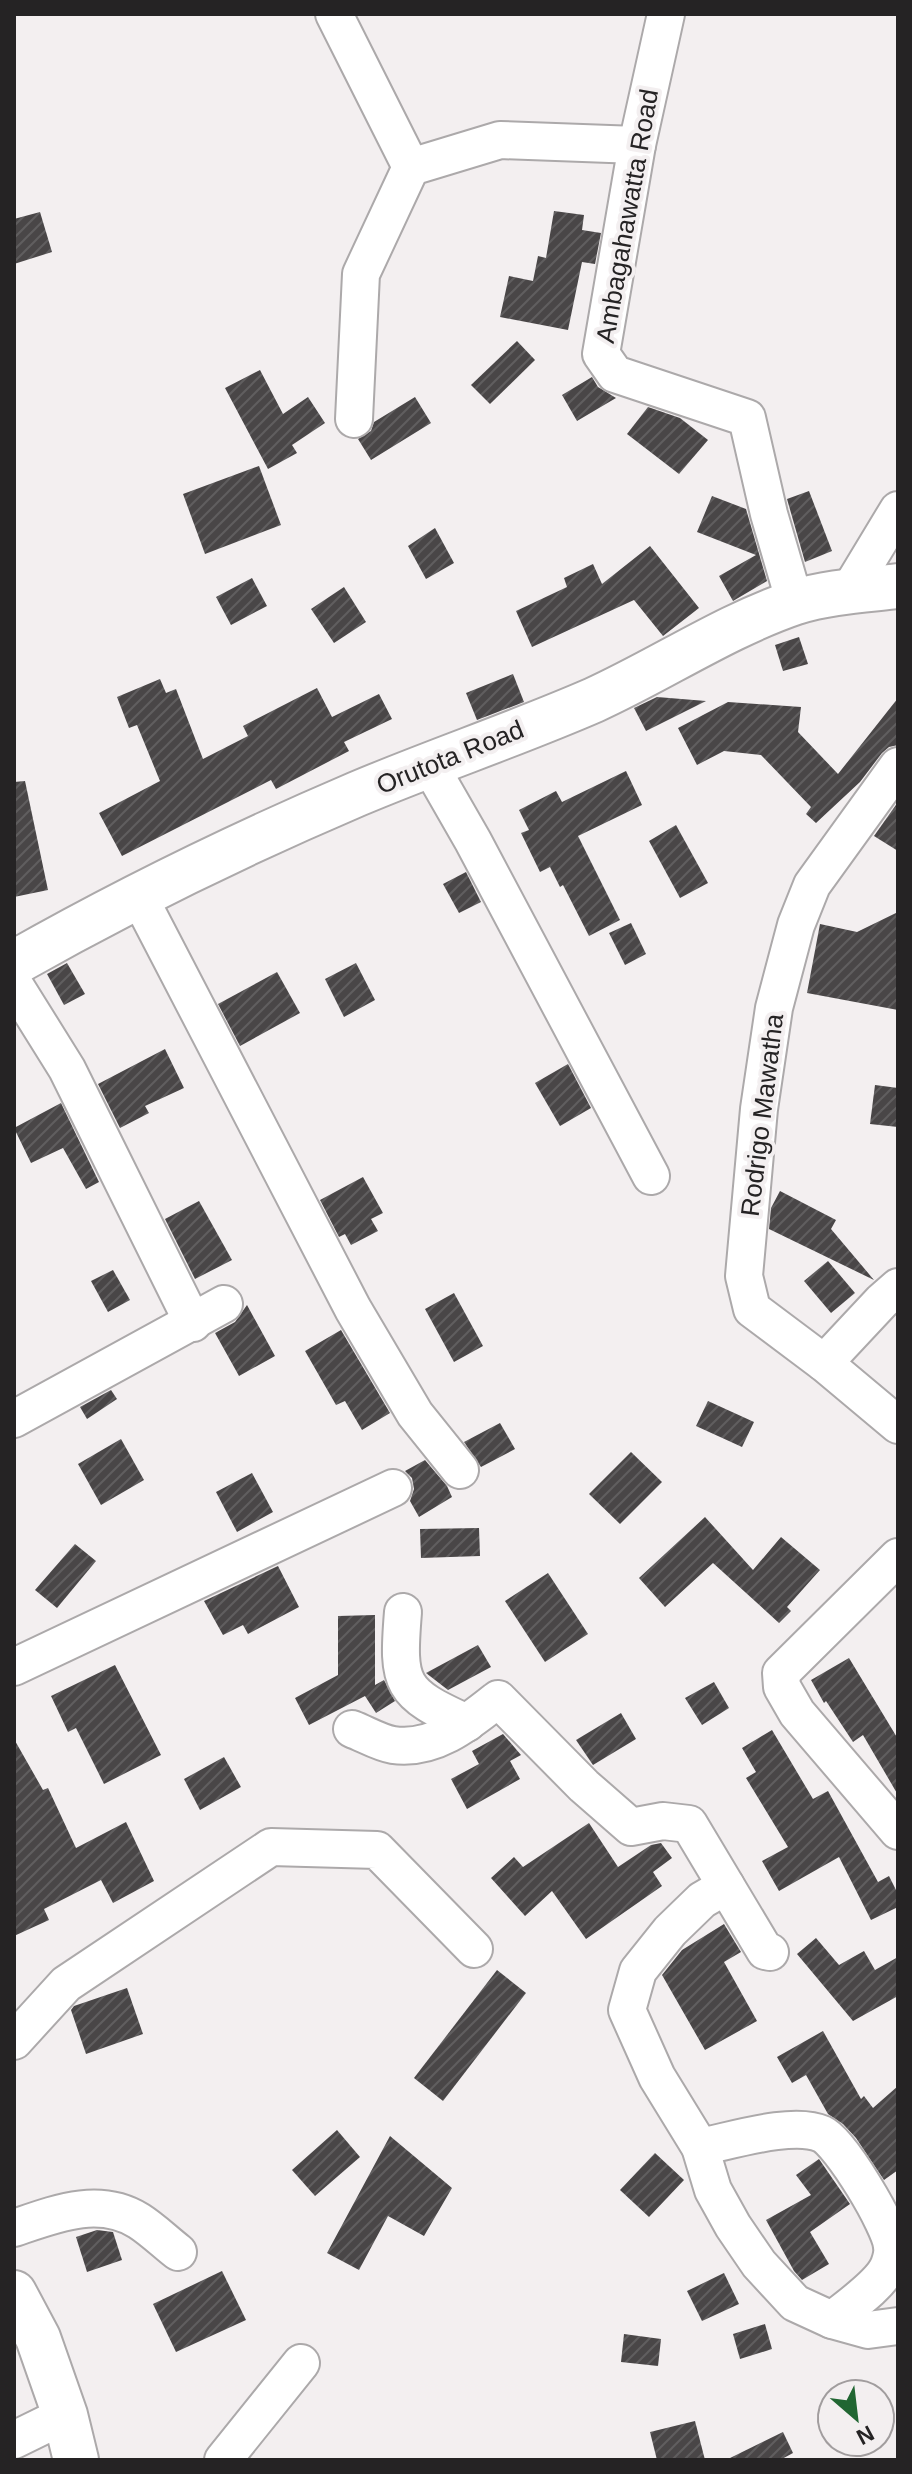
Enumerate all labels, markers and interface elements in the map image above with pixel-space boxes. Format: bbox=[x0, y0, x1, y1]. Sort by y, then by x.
street label: Ambagahawatta Road bbox=[590, 87, 664, 345]
street label: Orutota Road bbox=[372, 714, 528, 800]
street label: Rodrigo Mawatha bbox=[735, 1012, 789, 1218]
north arrow bbox=[816, 2378, 896, 2458]
text: N bbox=[852, 2420, 878, 2450]

